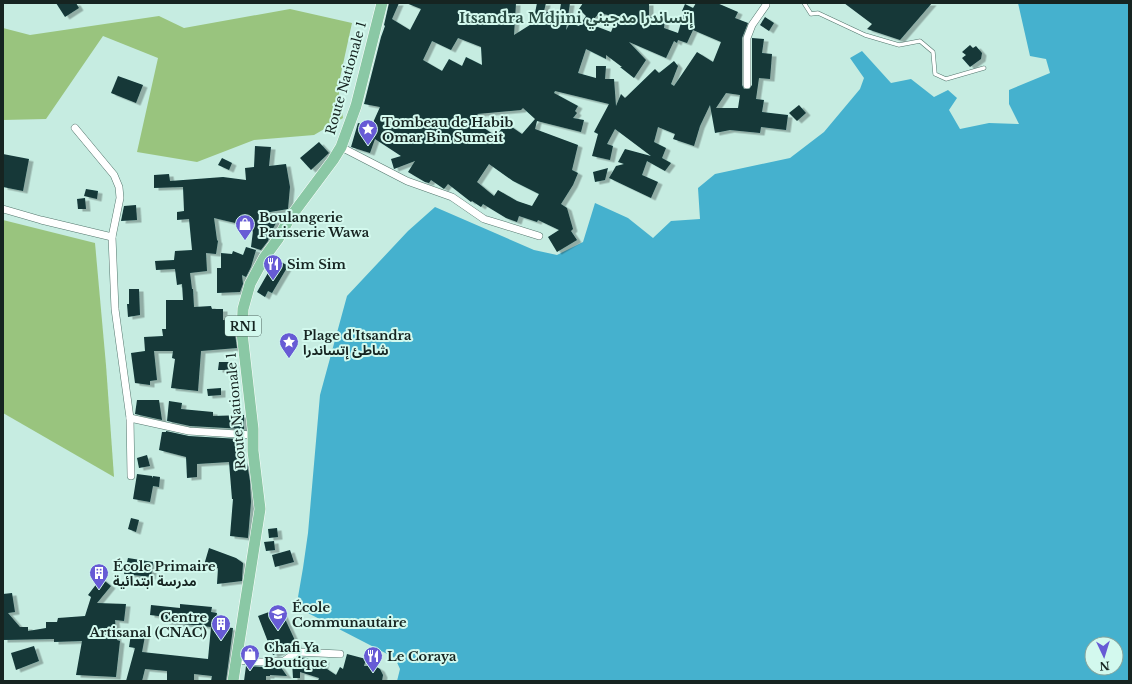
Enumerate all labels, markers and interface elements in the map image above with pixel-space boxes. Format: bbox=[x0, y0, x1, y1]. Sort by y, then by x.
district label: Itsandra Mdjini إتساندرا مدجيني bbox=[459, 8, 693, 29]
street label: Route Nationale 1 bbox=[322, 19, 370, 137]
place label: Tombeau de Habib Omar Bin Sumeit bbox=[382, 114, 513, 146]
place icon: Tombeau de Habib Omar Bin Sumeit bbox=[357, 118, 379, 146]
place label: Boulangerie Parisserie Wawa bbox=[259, 209, 370, 241]
shop icon: Boulangerie Parisserie Wawa bbox=[234, 213, 256, 241]
restaurant icon: Sim Sim bbox=[262, 253, 284, 281]
place label: Sim Sim bbox=[287, 256, 346, 273]
road number: RN1 bbox=[225, 316, 261, 336]
place label: Plage d'Itsandra شاطئ إتساندرا bbox=[303, 327, 412, 360]
place icon: Plage d'Itsandra شاطئ إتساندرا bbox=[278, 331, 300, 359]
street label: Route Nationale 1 bbox=[222, 352, 250, 470]
place label: École Primaire مدرسة ابتدائية bbox=[113, 558, 216, 590]
building icon: École Primaire مدرسة ابتدائية bbox=[88, 562, 110, 590]
place label: École Communautaire bbox=[292, 599, 407, 631]
school or university icon: École Communautaire bbox=[267, 603, 289, 631]
place label: Centre Artisanal (CNAC) bbox=[89, 609, 207, 641]
building icon: Centre Artisanal (CNAC) bbox=[210, 613, 232, 641]
north arrow bbox=[1084, 636, 1124, 676]
place label: Chafi Ya Boutique bbox=[264, 639, 328, 671]
shop icon: Chafi Ya Boutique bbox=[239, 643, 261, 671]
restaurant icon: Le Coraya bbox=[362, 645, 384, 673]
place label: Le Coraya bbox=[387, 648, 457, 665]
text: N bbox=[1098, 659, 1110, 673]

